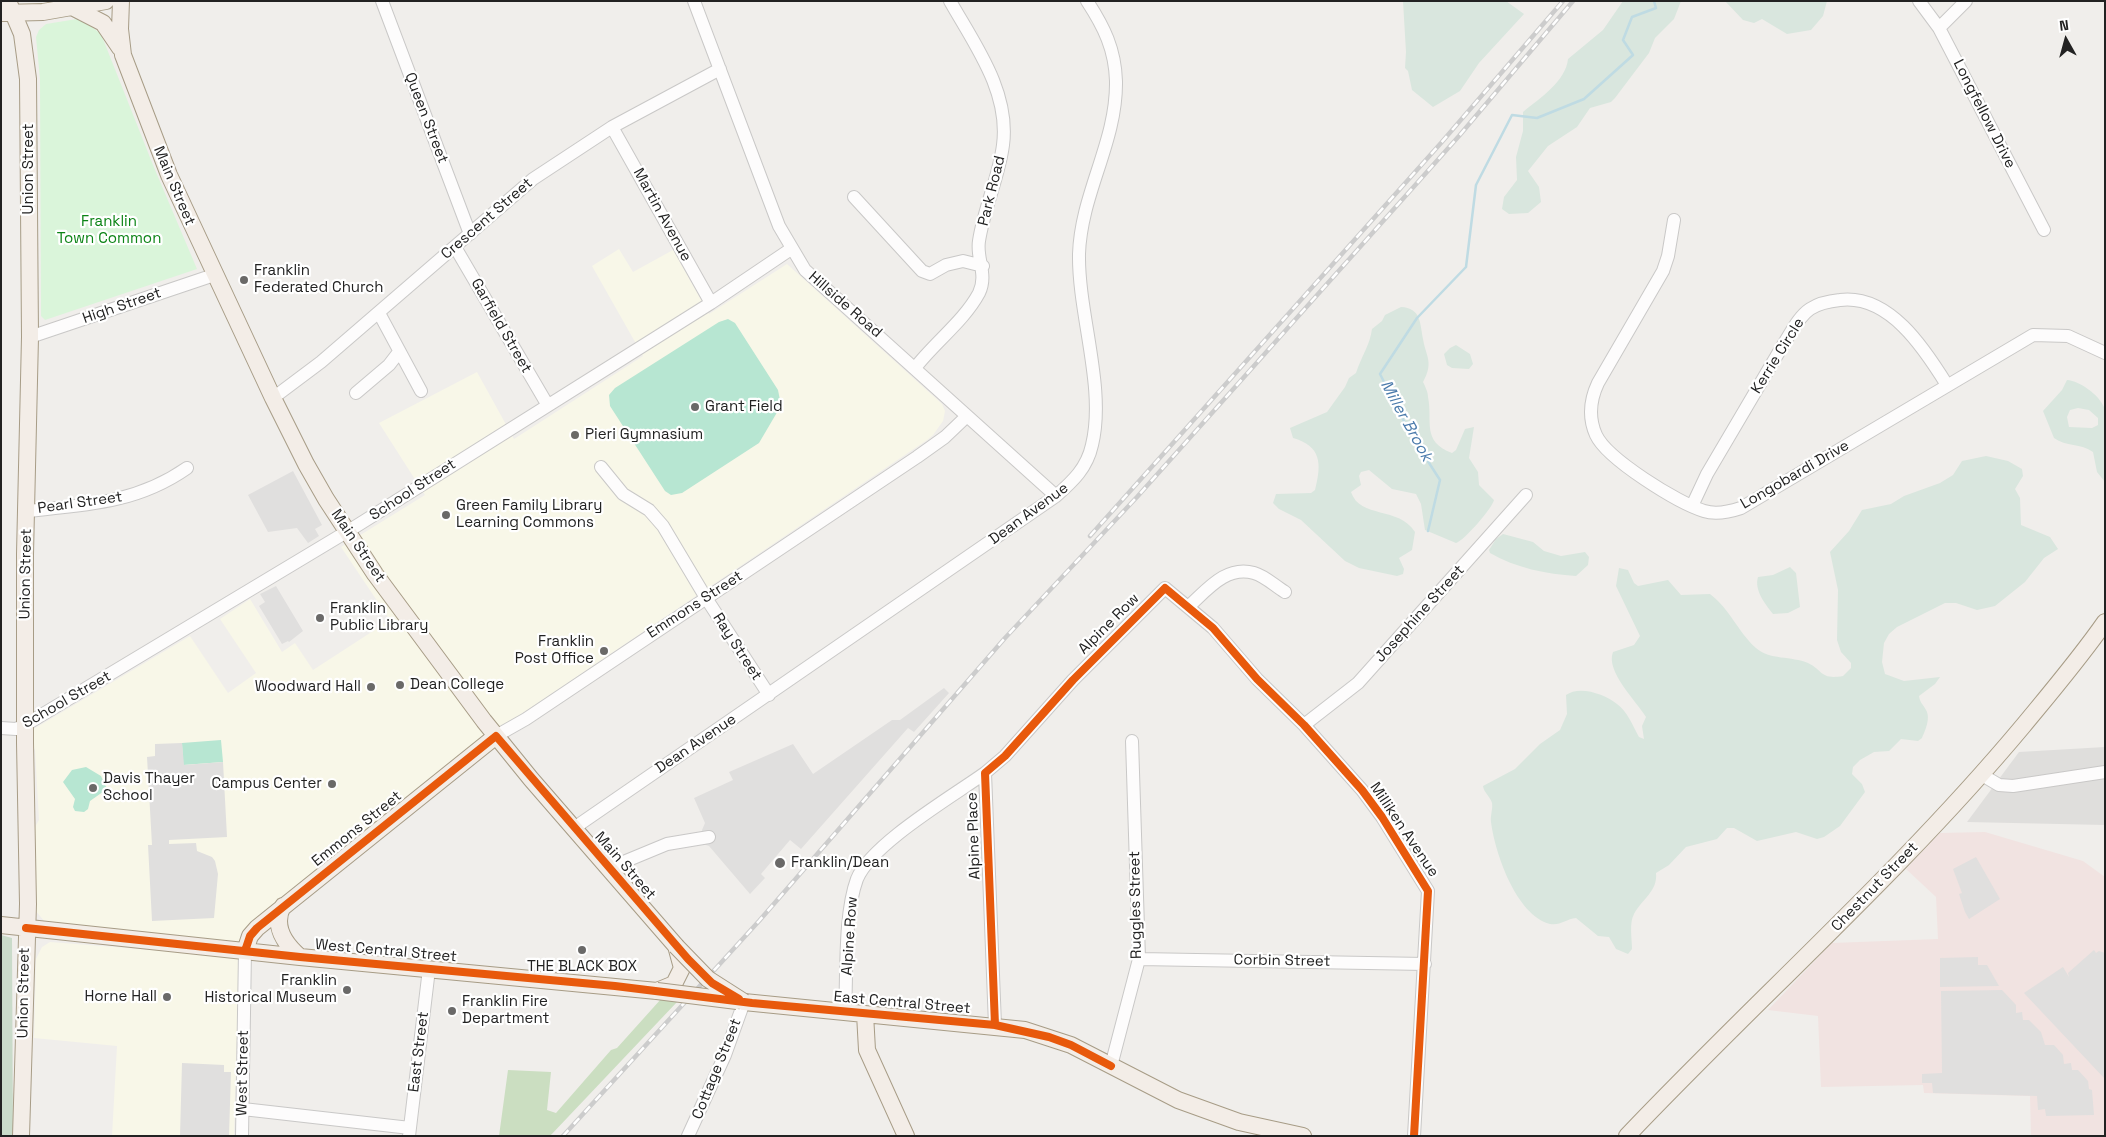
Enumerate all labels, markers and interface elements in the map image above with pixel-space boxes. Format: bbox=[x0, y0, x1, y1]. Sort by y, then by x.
north arrow bbox=[2041, 15, 2091, 65]
text: N bbox=[2058, 16, 2070, 35]
street label: Longfellow Drive bbox=[1949, 57, 2019, 171]
street label: Queen Street bbox=[400, 70, 452, 166]
street label: Union Street bbox=[20, 123, 38, 215]
street label: Main Street bbox=[149, 144, 199, 228]
street label: Park Road bbox=[975, 154, 1009, 228]
street label: Martin Avenue bbox=[629, 165, 695, 265]
street label: Crescent Street bbox=[438, 174, 536, 264]
park label: Franklin Town Common bbox=[57, 213, 161, 248]
place label: Franklin Federated Church bbox=[254, 262, 383, 297]
street label: Hillside Road bbox=[805, 268, 885, 342]
marker: Franklin Federated Church bbox=[238, 274, 250, 286]
street label: Garfield Street bbox=[467, 276, 535, 376]
street label: High Street bbox=[80, 284, 164, 328]
street label: Kerrie Circle bbox=[1748, 315, 1808, 397]
water label: Miller Brook bbox=[1376, 377, 1436, 465]
place label: Grant Field bbox=[705, 398, 783, 416]
marker: Grant Field bbox=[689, 401, 701, 413]
place label: Pieri Gymnasium bbox=[585, 426, 703, 444]
marker: Pieri Gymnasium bbox=[569, 429, 581, 441]
street label: Longobardi Drive bbox=[1738, 437, 1852, 513]
street label: School Street bbox=[366, 455, 460, 525]
street label: Dean Avenue bbox=[986, 479, 1072, 549]
street label: Pearl Street bbox=[37, 488, 123, 518]
place label: Green Family Library Learning Commons bbox=[456, 497, 602, 532]
street label: Main Street bbox=[327, 506, 389, 586]
marker: Green Family Library Learning Commons bbox=[440, 509, 452, 521]
street label: Union Street bbox=[16, 528, 36, 620]
street label: Josephine Street bbox=[1372, 562, 1468, 666]
street label: Emmons Street bbox=[644, 567, 746, 643]
street label: Alpine Row bbox=[1075, 590, 1143, 658]
place label: Franklin Public Library bbox=[330, 600, 428, 635]
street label: Ray Street bbox=[709, 610, 765, 684]
marker: Franklin Public Library bbox=[314, 612, 326, 624]
place label: Franklin Post Office bbox=[515, 633, 594, 668]
marker: Franklin Post Office bbox=[598, 645, 610, 657]
street label: School Street bbox=[20, 667, 114, 733]
place label: Dean College bbox=[410, 676, 504, 694]
place label: Woodward Hall bbox=[255, 678, 361, 696]
marker: Dean College bbox=[394, 679, 406, 691]
marker: Woodward Hall bbox=[365, 681, 377, 693]
street label: Dean Avenue bbox=[652, 710, 740, 778]
place label: Davis Thayer School bbox=[103, 770, 195, 805]
place label: Campus Center bbox=[212, 775, 322, 793]
marker: Campus Center bbox=[326, 778, 338, 790]
street label: Milliken Avenue bbox=[1366, 779, 1442, 881]
marker: Davis Thayer School bbox=[87, 782, 99, 794]
street label: Emmons Street bbox=[308, 787, 406, 871]
street label: Alpine Place bbox=[963, 792, 985, 880]
street label: Main Street bbox=[591, 828, 659, 904]
street label: Chestnut Street bbox=[1828, 839, 1922, 935]
street label: Ruggles Street bbox=[1126, 851, 1146, 959]
place label: Franklin/Dean bbox=[791, 854, 889, 872]
marker: Franklin/Dean bbox=[773, 856, 787, 870]
street label: Alpine Row bbox=[838, 896, 862, 976]
street label: West Central Street bbox=[314, 936, 458, 966]
marker: THE BLACK BOX bbox=[576, 944, 588, 956]
street label: Union Street bbox=[14, 947, 34, 1039]
street label: Corbin Street bbox=[1233, 951, 1331, 971]
place label: THE BLACK BOX bbox=[527, 958, 637, 976]
place label: Franklin Historical Museum bbox=[204, 972, 337, 1007]
marker: Franklin Historical Museum bbox=[341, 984, 353, 996]
place label: Horne Hall bbox=[84, 988, 157, 1006]
street label: East Central Street bbox=[833, 988, 971, 1018]
marker: Horne Hall bbox=[161, 991, 173, 1003]
place label: Franklin Fire Department bbox=[462, 993, 549, 1028]
marker: Franklin Fire Department bbox=[446, 1005, 458, 1017]
street label: East Street bbox=[405, 1011, 433, 1093]
street label: Cottage Street bbox=[689, 1016, 745, 1122]
street label: West Street bbox=[233, 1030, 253, 1116]

